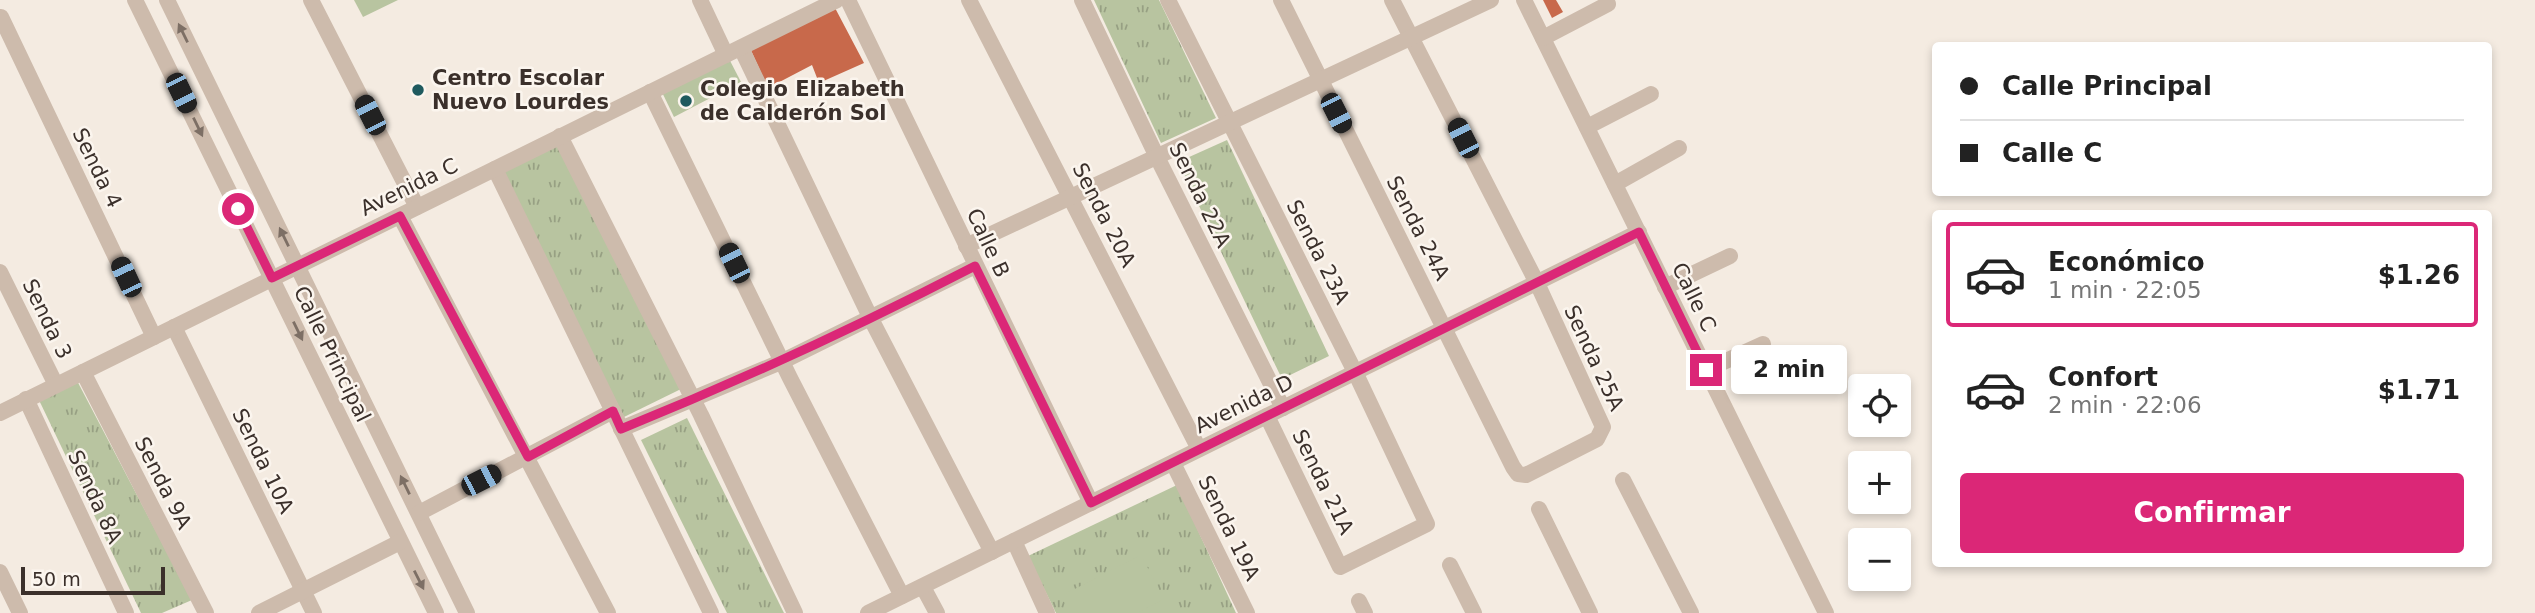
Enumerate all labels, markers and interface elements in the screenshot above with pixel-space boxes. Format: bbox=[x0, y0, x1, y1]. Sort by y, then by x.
one-way arrow bbox=[178, 23, 189, 43]
place label: Centro Escolar Nuevo Lourdes bbox=[432, 66, 609, 114]
car bbox=[163, 70, 200, 116]
text: Calle Principal bbox=[2002, 71, 2212, 101]
place label: Colegio Elizabeth de Calderón Sol bbox=[700, 77, 905, 125]
marker: Centro Escolar Nuevo Lourdes bbox=[410, 82, 426, 98]
car bbox=[1318, 90, 1355, 136]
car bbox=[352, 92, 389, 138]
marker: Colegio Elizabeth de Calderón Sol bbox=[678, 93, 694, 109]
car bbox=[1445, 115, 1482, 161]
one-way arrow bbox=[192, 117, 203, 137]
street label: Senda 4 bbox=[67, 124, 127, 212]
text: Calle C bbox=[2002, 138, 2102, 168]
street label: Senda 22A bbox=[1164, 139, 1236, 252]
street label: Avenida C bbox=[356, 153, 462, 221]
street label: Senda 20A bbox=[1068, 159, 1141, 272]
street label: Senda 24A bbox=[1382, 172, 1455, 285]
route start bbox=[222, 193, 254, 225]
street label: Senda 23A bbox=[1282, 196, 1355, 309]
street label: Calle B bbox=[962, 205, 1014, 281]
one-way arrow bbox=[278, 227, 289, 247]
car bbox=[716, 240, 753, 286]
icon: car bbox=[1964, 243, 2027, 306]
text: Económico bbox=[2048, 247, 2205, 277]
car bbox=[108, 254, 145, 300]
street label: Calle C bbox=[1667, 259, 1721, 335]
text: $1.26 bbox=[2378, 260, 2460, 290]
street label: Senda 3 bbox=[17, 275, 77, 363]
text: 1 min · 22:05 bbox=[2048, 277, 2202, 303]
street label: Calle Principal bbox=[289, 282, 375, 426]
street label: Senda 25A bbox=[1559, 301, 1629, 415]
one-way arrow bbox=[292, 321, 303, 341]
callout: 2 min bbox=[1730, 346, 1846, 394]
route end bbox=[1690, 354, 1722, 386]
text: 2 min bbox=[1753, 356, 1825, 382]
icon: car bbox=[1964, 358, 2027, 421]
text: Confort bbox=[2048, 362, 2158, 392]
street label: Avenida D bbox=[1191, 370, 1297, 438]
map controls bbox=[1848, 374, 1911, 591]
button: locate bbox=[1848, 374, 1911, 437]
text: $1.71 bbox=[2378, 375, 2460, 405]
text: 2 min · 22:06 bbox=[2048, 392, 2202, 418]
street label: Senda 10A bbox=[227, 405, 299, 518]
street label: Senda 21A bbox=[1287, 426, 1359, 539]
street label: Senda 9A bbox=[130, 433, 197, 534]
street label: Senda 8A bbox=[63, 447, 127, 548]
button: + bbox=[1848, 451, 1911, 514]
car bbox=[458, 461, 505, 499]
street label: Senda 19A bbox=[1193, 472, 1265, 585]
button: Confirmar bbox=[1960, 473, 2464, 553]
one-way arrow bbox=[400, 475, 411, 495]
button: − bbox=[1848, 528, 1911, 591]
scale bar bbox=[21, 564, 164, 596]
text: 50 m bbox=[32, 568, 81, 590]
one-way arrow bbox=[413, 570, 424, 590]

